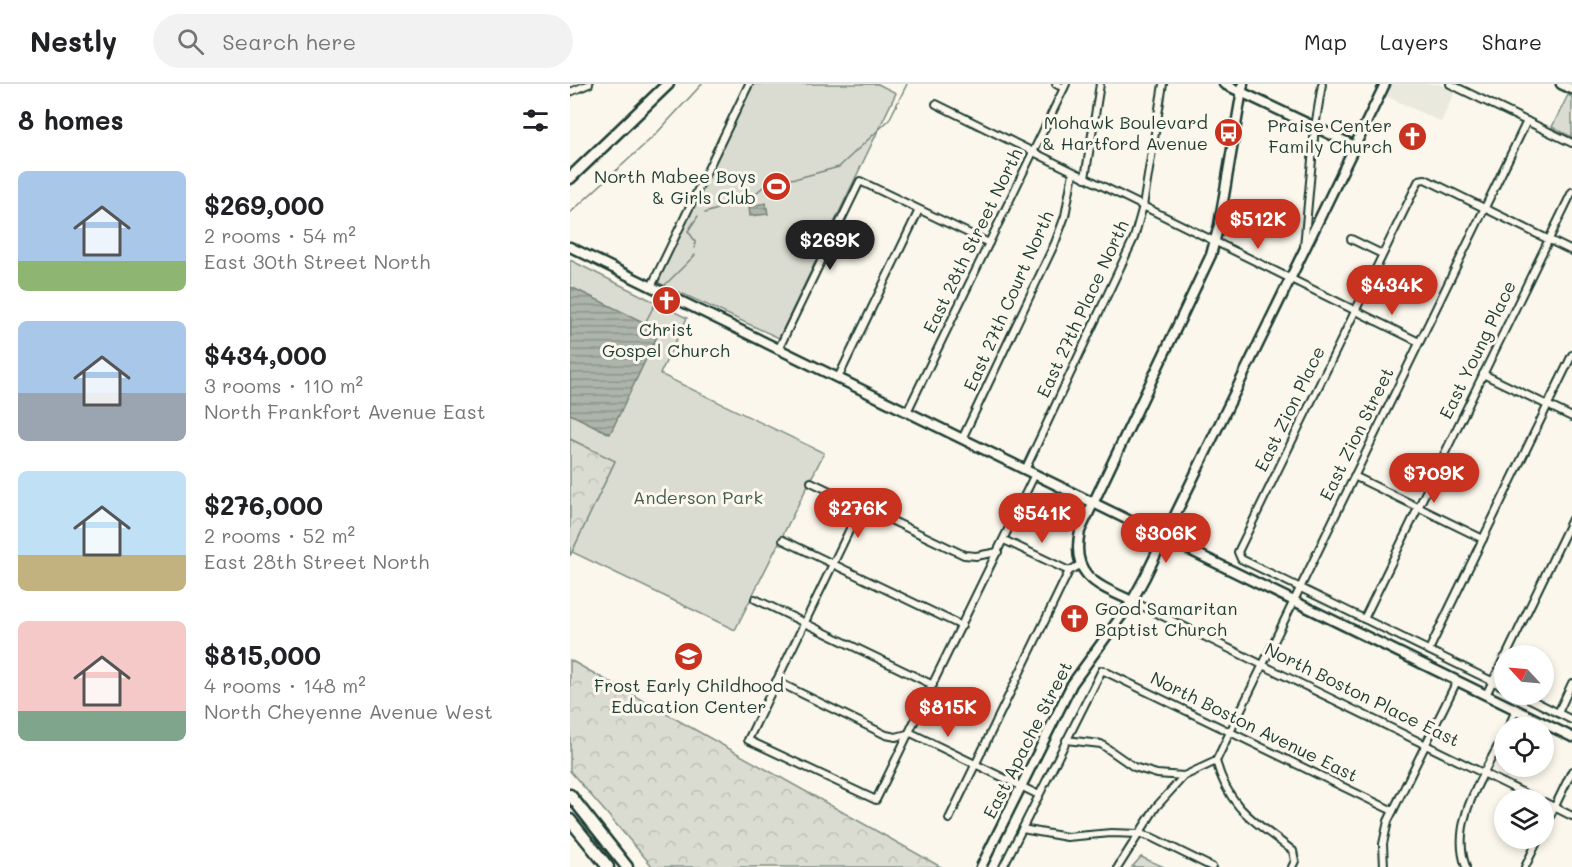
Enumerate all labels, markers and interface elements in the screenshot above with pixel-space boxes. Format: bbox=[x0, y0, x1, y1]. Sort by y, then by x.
search box bbox=[153, 14, 573, 68]
text: Nestly bbox=[30, 23, 117, 59]
icon: search bbox=[174, 25, 207, 58]
text: Search here bbox=[222, 27, 356, 56]
text: Map bbox=[1304, 28, 1347, 55]
text: Layers bbox=[1380, 28, 1449, 55]
text: Share bbox=[1482, 28, 1542, 55]
text: 8 homes bbox=[18, 103, 124, 137]
icon: filters bbox=[519, 104, 552, 137]
place label: Mohawk Boulevard & Hartford Avenue bbox=[1042, 110, 1208, 155]
place label: Praise Center Family Church bbox=[1268, 113, 1392, 158]
bus stop icon: Mohawk Boulevard & Hartford Avenue bbox=[1213, 117, 1245, 149]
church icon: Praise Center Family Church bbox=[1397, 120, 1429, 152]
street label: East 28th Street North bbox=[917, 144, 1027, 337]
place label: North Mabee Boys & Girls Club bbox=[594, 164, 756, 209]
sports icon: North Mabee Boys & Girls Club bbox=[761, 171, 793, 203]
text: $269,000 bbox=[204, 188, 324, 222]
icon: home bbox=[66, 195, 138, 267]
pin: $512K bbox=[1216, 199, 1300, 250]
text: $512K bbox=[1229, 205, 1287, 231]
street label: East 27th Court North bbox=[957, 207, 1059, 395]
street label: East 27th Place North bbox=[1030, 216, 1134, 401]
pin: $269K bbox=[788, 220, 872, 271]
text: 2 rooms · 54 m² bbox=[204, 222, 356, 248]
text: $269K bbox=[800, 226, 860, 252]
text: East 30th Street North bbox=[204, 248, 430, 274]
pin: $434K bbox=[1350, 265, 1434, 316]
text: $434K bbox=[1361, 271, 1423, 297]
street label: East Young Place bbox=[1433, 276, 1521, 423]
church icon: Christ Gospel Church bbox=[650, 285, 682, 317]
place label: Christ Gospel Church bbox=[602, 317, 730, 362]
text: $434,000 bbox=[204, 338, 327, 372]
street label: East Zion Place bbox=[1248, 342, 1330, 475]
icon: home bbox=[66, 345, 138, 417]
street label: East Zion Street bbox=[1313, 363, 1399, 504]
text: 3 rooms · 110 m² bbox=[204, 372, 363, 398]
text: North Frankfort Avenue East bbox=[204, 398, 485, 424]
pin: $709K bbox=[1392, 453, 1476, 504]
text: $709K bbox=[1403, 459, 1465, 485]
park label: Anderson Park bbox=[633, 485, 763, 509]
text: $276,000 bbox=[204, 488, 323, 522]
pin: $276K bbox=[816, 488, 900, 539]
pin: $541K bbox=[1000, 493, 1084, 544]
text: $276K bbox=[828, 494, 888, 520]
icon: home bbox=[66, 495, 138, 567]
text: $541K bbox=[1013, 499, 1071, 525]
pin: $306K bbox=[1124, 513, 1208, 564]
text: $306K bbox=[1135, 519, 1197, 545]
text: 2 rooms · 52 m² bbox=[204, 522, 355, 548]
text: East 28th Street North bbox=[204, 548, 429, 574]
place label: Good Samaritan Baptist Church bbox=[1095, 596, 1237, 641]
church icon: Good Samaritan Baptist Church bbox=[1058, 603, 1090, 635]
street label: North Boston Place East bbox=[1261, 636, 1464, 752]
text: $815,000 bbox=[204, 638, 321, 672]
school or university icon: Frost Early Childhood Education Center bbox=[673, 641, 705, 673]
icon: home bbox=[66, 645, 138, 717]
north arrow bbox=[1494, 645, 1554, 705]
map controls bbox=[1494, 645, 1554, 849]
street label: East Apache Street bbox=[977, 657, 1077, 822]
street label: North Boston Avenue East bbox=[1147, 665, 1362, 787]
text: 4 rooms · 148 m² bbox=[204, 672, 366, 698]
place label: Frost Early Childhood Education Center bbox=[594, 673, 784, 718]
pin: $815K bbox=[906, 687, 990, 738]
text: $815K bbox=[919, 693, 977, 719]
text: North Cheyenne Avenue West bbox=[204, 698, 493, 724]
button: locate bbox=[1494, 717, 1554, 777]
button: layers bbox=[1494, 789, 1554, 849]

